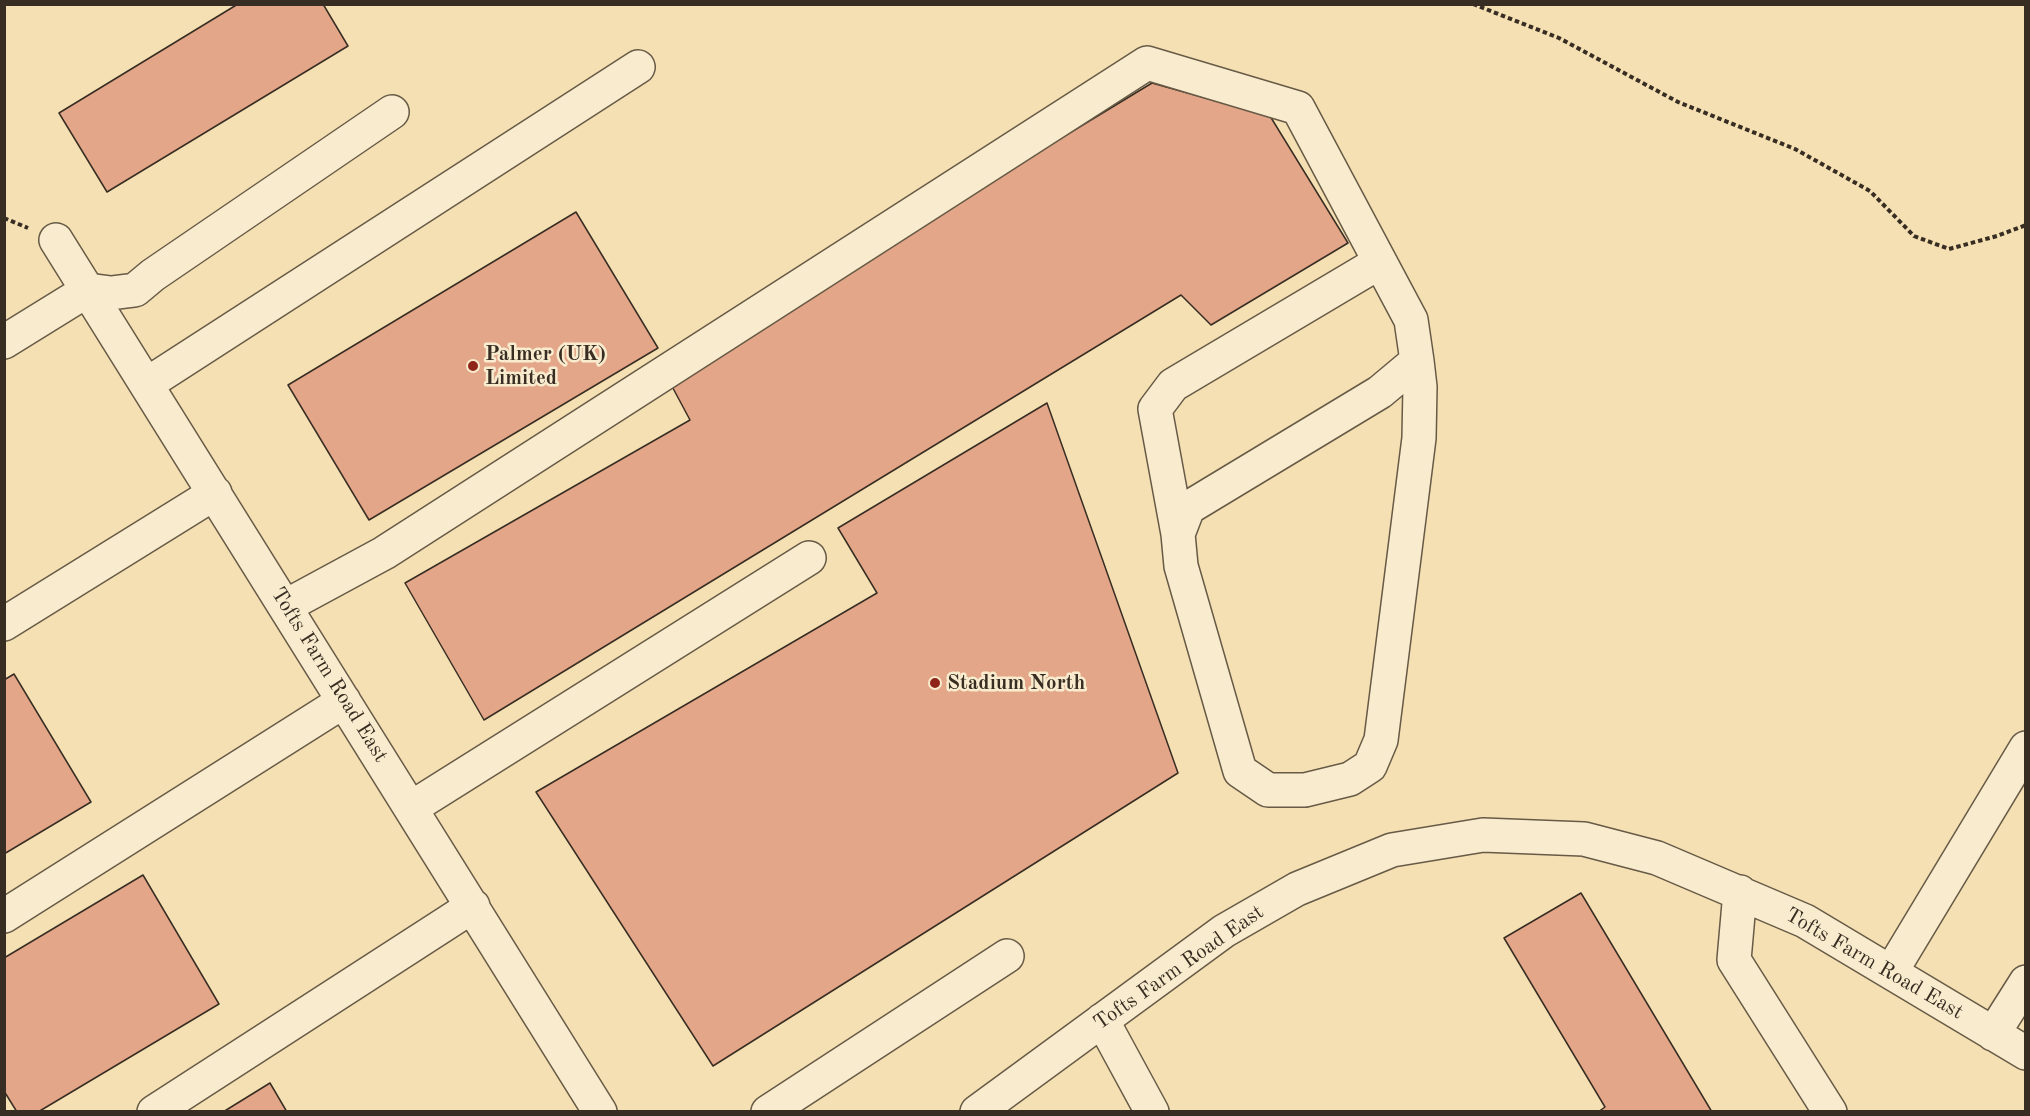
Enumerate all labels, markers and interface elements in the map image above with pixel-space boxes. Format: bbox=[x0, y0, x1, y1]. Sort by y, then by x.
place label: Palmer (UK) Limited bbox=[485, 341, 606, 391]
marker: Palmer (UK) Limited bbox=[466, 359, 480, 373]
street label: Tofts Farm Road East bbox=[265, 583, 393, 767]
place label: Stadium North bbox=[947, 670, 1085, 696]
marker: Stadium North bbox=[928, 676, 942, 690]
street label: Tofts Farm Road East bbox=[1089, 900, 1269, 1036]
street label: Tofts Farm Road East bbox=[1780, 903, 1968, 1025]

